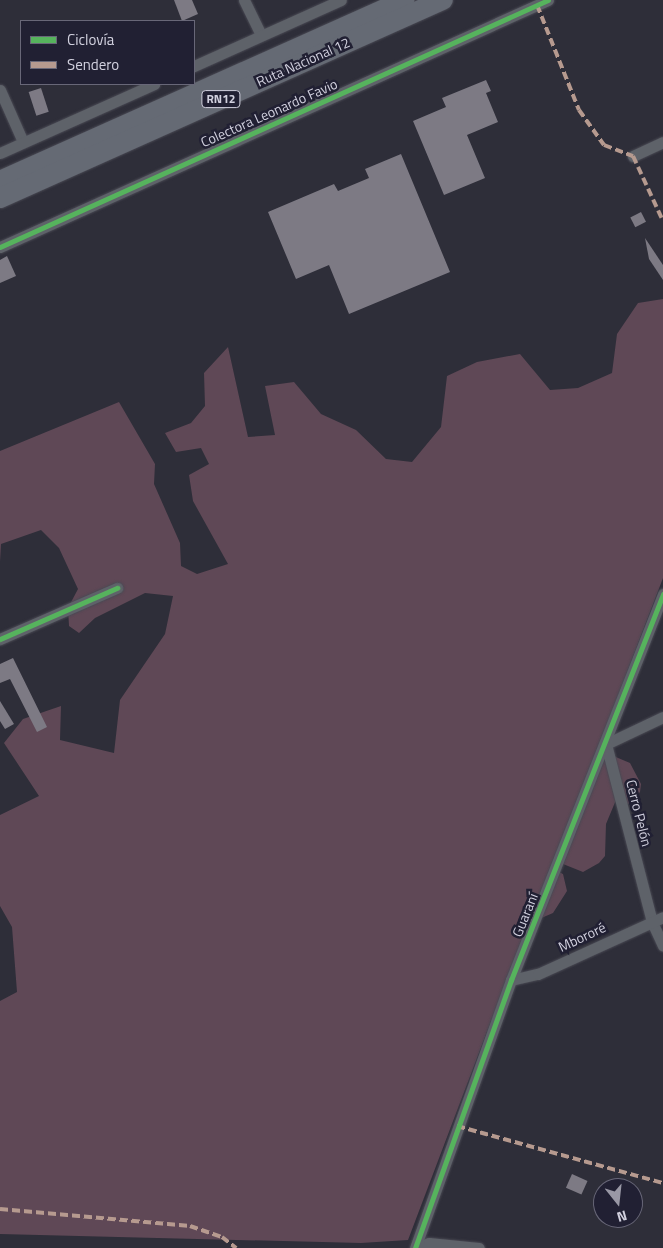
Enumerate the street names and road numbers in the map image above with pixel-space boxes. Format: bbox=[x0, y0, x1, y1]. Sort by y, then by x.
street label: Ruta Nacional 12 bbox=[254, 34, 352, 90]
street label: Colectora Leonardo Favio bbox=[198, 75, 340, 151]
road number: RN12 bbox=[201, 90, 241, 108]
street label: Cerro Pelón bbox=[623, 778, 655, 848]
street label: Guaraní bbox=[509, 891, 541, 939]
street label: Mbororé bbox=[556, 919, 608, 955]

